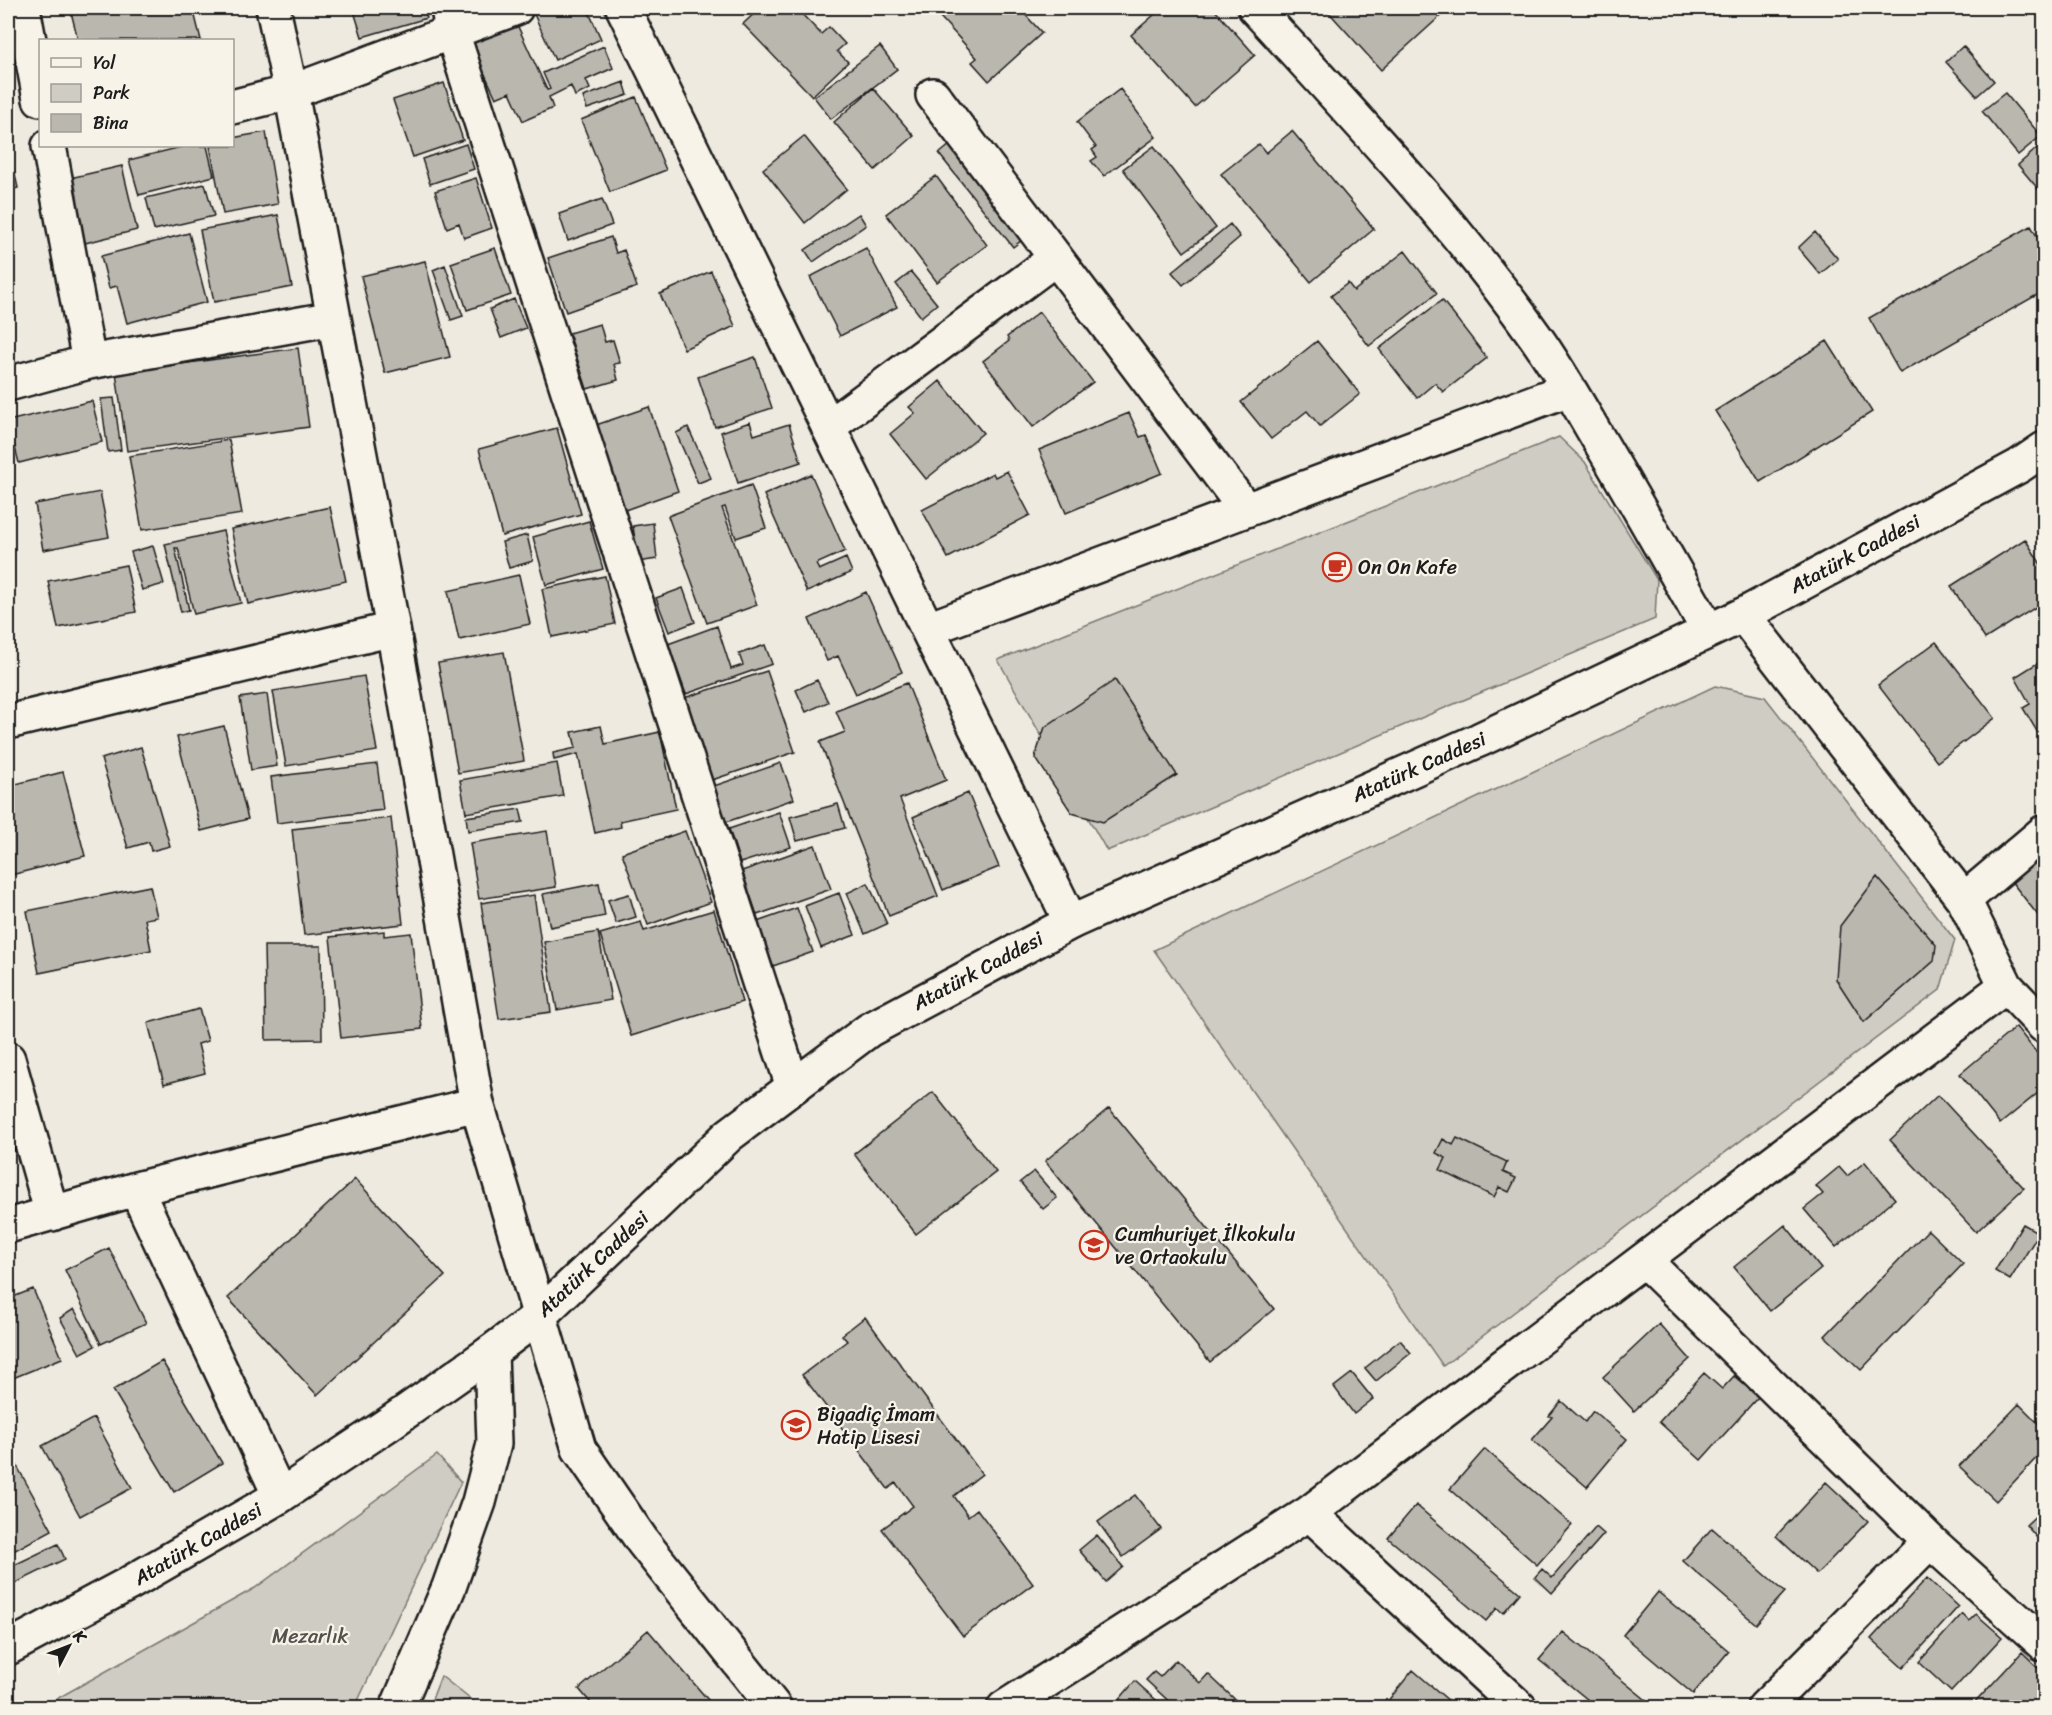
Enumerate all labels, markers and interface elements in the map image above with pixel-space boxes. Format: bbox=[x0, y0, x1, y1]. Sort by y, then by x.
legend bbox=[39, 39, 234, 147]
text: Yol bbox=[93, 47, 116, 79]
text: Park bbox=[93, 77, 130, 109]
text: Bina bbox=[93, 107, 129, 139]
street label: Atatürk Caddesi bbox=[1782, 505, 1927, 604]
place label: On On Kafe bbox=[1358, 550, 1457, 585]
cafe icon: On On Kafe bbox=[1321, 551, 1353, 583]
street label: Atatürk Caddesi bbox=[1345, 722, 1492, 813]
street label: Atatürk Caddesi bbox=[905, 922, 1050, 1021]
street label: Atatürk Caddesi bbox=[528, 1202, 658, 1327]
place label: Cumhuriyet İlkokulu ve Ortaokulu bbox=[1115, 1217, 1296, 1275]
school or university icon: Cumhuriyet İlkokulu ve Ortaokulu bbox=[1078, 1229, 1110, 1261]
place label: Bigadiç İmam Hatip Lisesi bbox=[817, 1397, 935, 1455]
school or university icon: Bigadiç İmam Hatip Lisesi bbox=[780, 1409, 812, 1441]
street label: Atatürk Caddesi bbox=[126, 1493, 270, 1596]
north arrow bbox=[39, 1616, 99, 1676]
park label: Mezarlık bbox=[272, 1619, 348, 1654]
text: K bbox=[65, 1622, 95, 1651]

